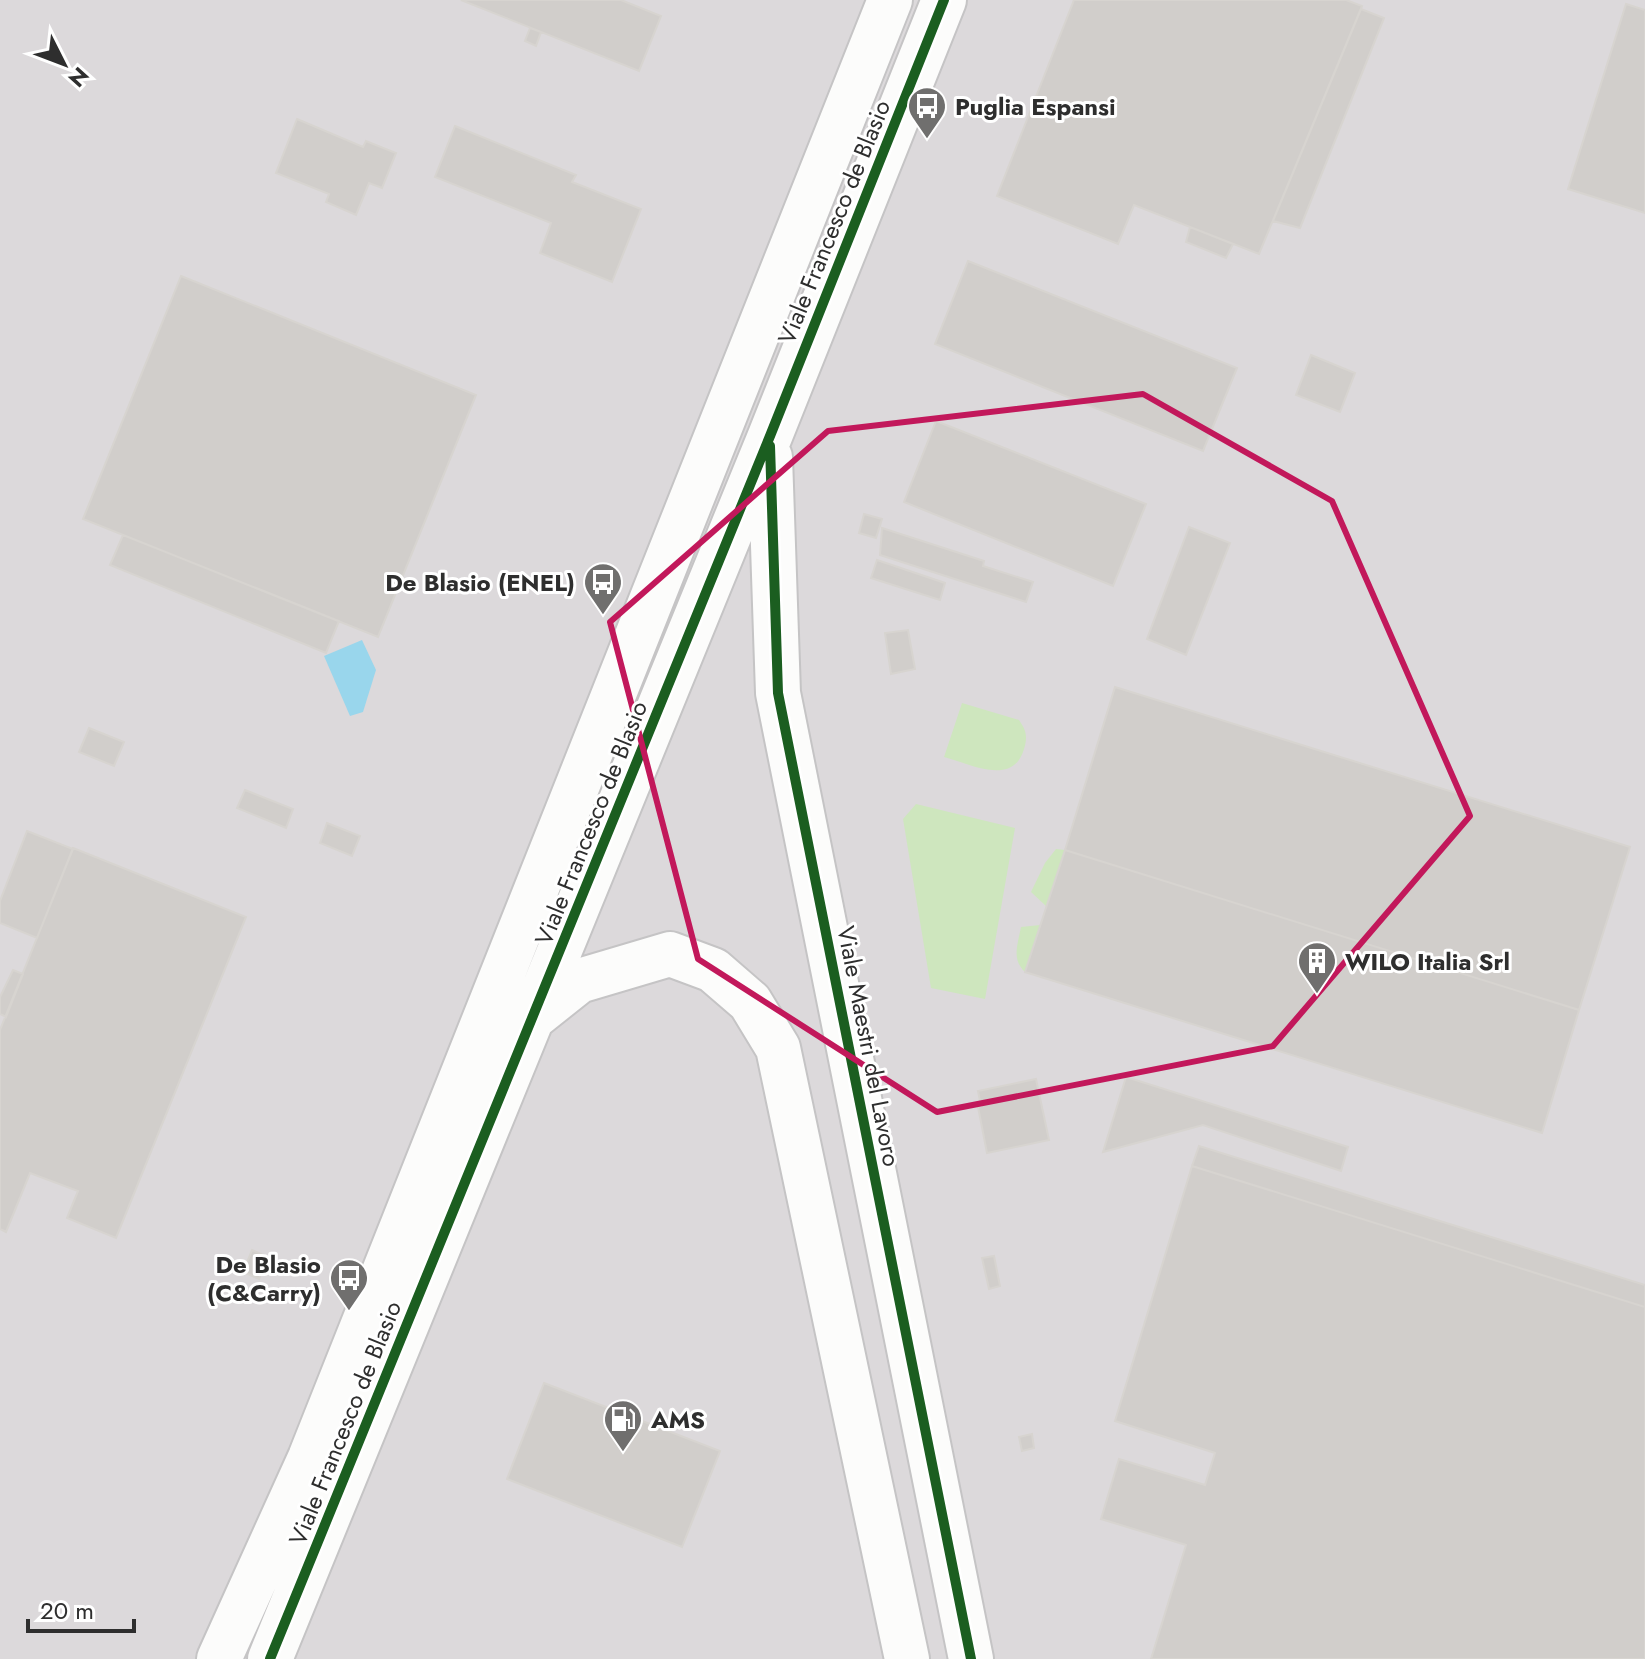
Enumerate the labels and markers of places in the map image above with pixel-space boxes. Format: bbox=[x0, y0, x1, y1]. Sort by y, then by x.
bus stop icon: Puglia Espansi bbox=[906, 85, 948, 140]
place label: Puglia Espansi bbox=[955, 89, 1116, 124]
bus stop icon: De Blasio (ENEL) bbox=[582, 561, 624, 616]
place label: De Blasio (ENEL) bbox=[385, 565, 575, 600]
building icon: WILO Italia Srl bbox=[1296, 940, 1338, 995]
place label: WILO Italia Srl bbox=[1345, 944, 1510, 979]
place label: De Blasio (C&Carry) bbox=[207, 1247, 321, 1310]
bus stop icon: De Blasio (C&Carry) bbox=[328, 1257, 370, 1312]
fuel station icon: AMS bbox=[602, 1398, 644, 1453]
place label: AMS bbox=[650, 1402, 705, 1437]

